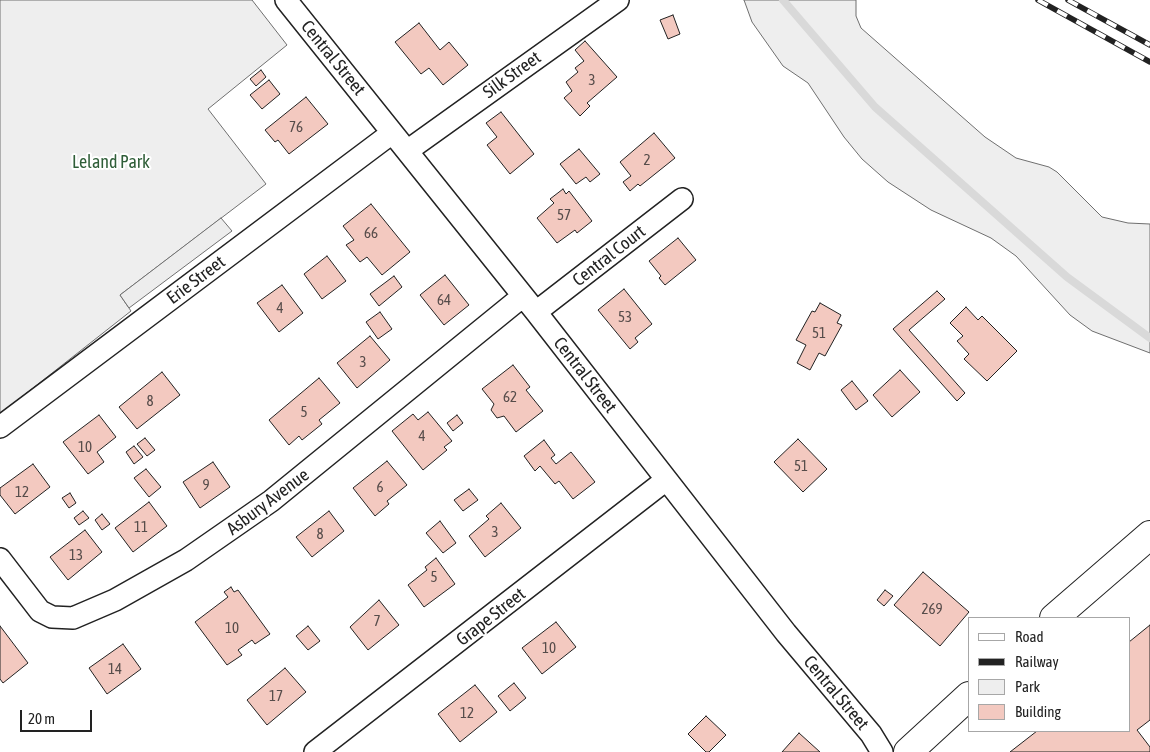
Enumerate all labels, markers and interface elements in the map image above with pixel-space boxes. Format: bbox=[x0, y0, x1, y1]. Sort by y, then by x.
street label: Central Street bbox=[296, 16, 370, 100]
street label: Silk Street bbox=[479, 47, 545, 103]
house number: 3 bbox=[588, 71, 596, 89]
house number: 76 bbox=[289, 118, 303, 136]
park label: Leland Park bbox=[72, 151, 150, 173]
house number: 2 bbox=[643, 151, 651, 169]
house number: 57 bbox=[557, 206, 571, 224]
street label: Central Court bbox=[568, 221, 650, 291]
house number: 66 bbox=[364, 224, 378, 242]
street label: Erie Street bbox=[163, 251, 229, 309]
house number: 64 bbox=[437, 291, 451, 309]
house number: 4 bbox=[276, 299, 284, 317]
house number: 53 bbox=[618, 308, 632, 326]
house number: 51 bbox=[812, 324, 826, 342]
street label: Central Street bbox=[549, 333, 621, 417]
house number: 3 bbox=[359, 353, 367, 371]
house number: 62 bbox=[503, 388, 517, 406]
house number: 8 bbox=[146, 392, 154, 410]
house number: 5 bbox=[300, 403, 308, 421]
house number: 4 bbox=[418, 427, 426, 445]
house number: 10 bbox=[78, 438, 92, 456]
house number: 51 bbox=[794, 457, 808, 475]
street label: Asbury Avenue bbox=[223, 464, 313, 540]
house number: 9 bbox=[202, 476, 210, 494]
house number: 6 bbox=[376, 478, 384, 496]
house number: 12 bbox=[15, 483, 29, 501]
house number: 11 bbox=[134, 518, 148, 536]
house number: 3 bbox=[491, 523, 499, 541]
house number: 8 bbox=[316, 525, 324, 543]
house number: 13 bbox=[69, 546, 83, 564]
house number: 5 bbox=[430, 568, 438, 586]
street label: Grape Street bbox=[452, 583, 530, 651]
house number: 269 bbox=[921, 600, 943, 618]
house number: 7 bbox=[373, 612, 381, 630]
legend bbox=[968, 617, 1130, 732]
house number: 10 bbox=[225, 619, 239, 637]
text: Road bbox=[1015, 628, 1044, 645]
house number: 10 bbox=[542, 639, 556, 657]
street label: Central Street bbox=[799, 651, 873, 735]
text: Railway bbox=[1015, 653, 1059, 670]
house number: 14 bbox=[108, 660, 122, 678]
text: Park bbox=[1015, 678, 1040, 695]
house number: 17 bbox=[269, 687, 283, 705]
scale bar bbox=[22, 700, 95, 732]
text: Building bbox=[1015, 703, 1061, 720]
house number: 12 bbox=[460, 704, 474, 722]
text: 20 m bbox=[28, 710, 55, 727]

